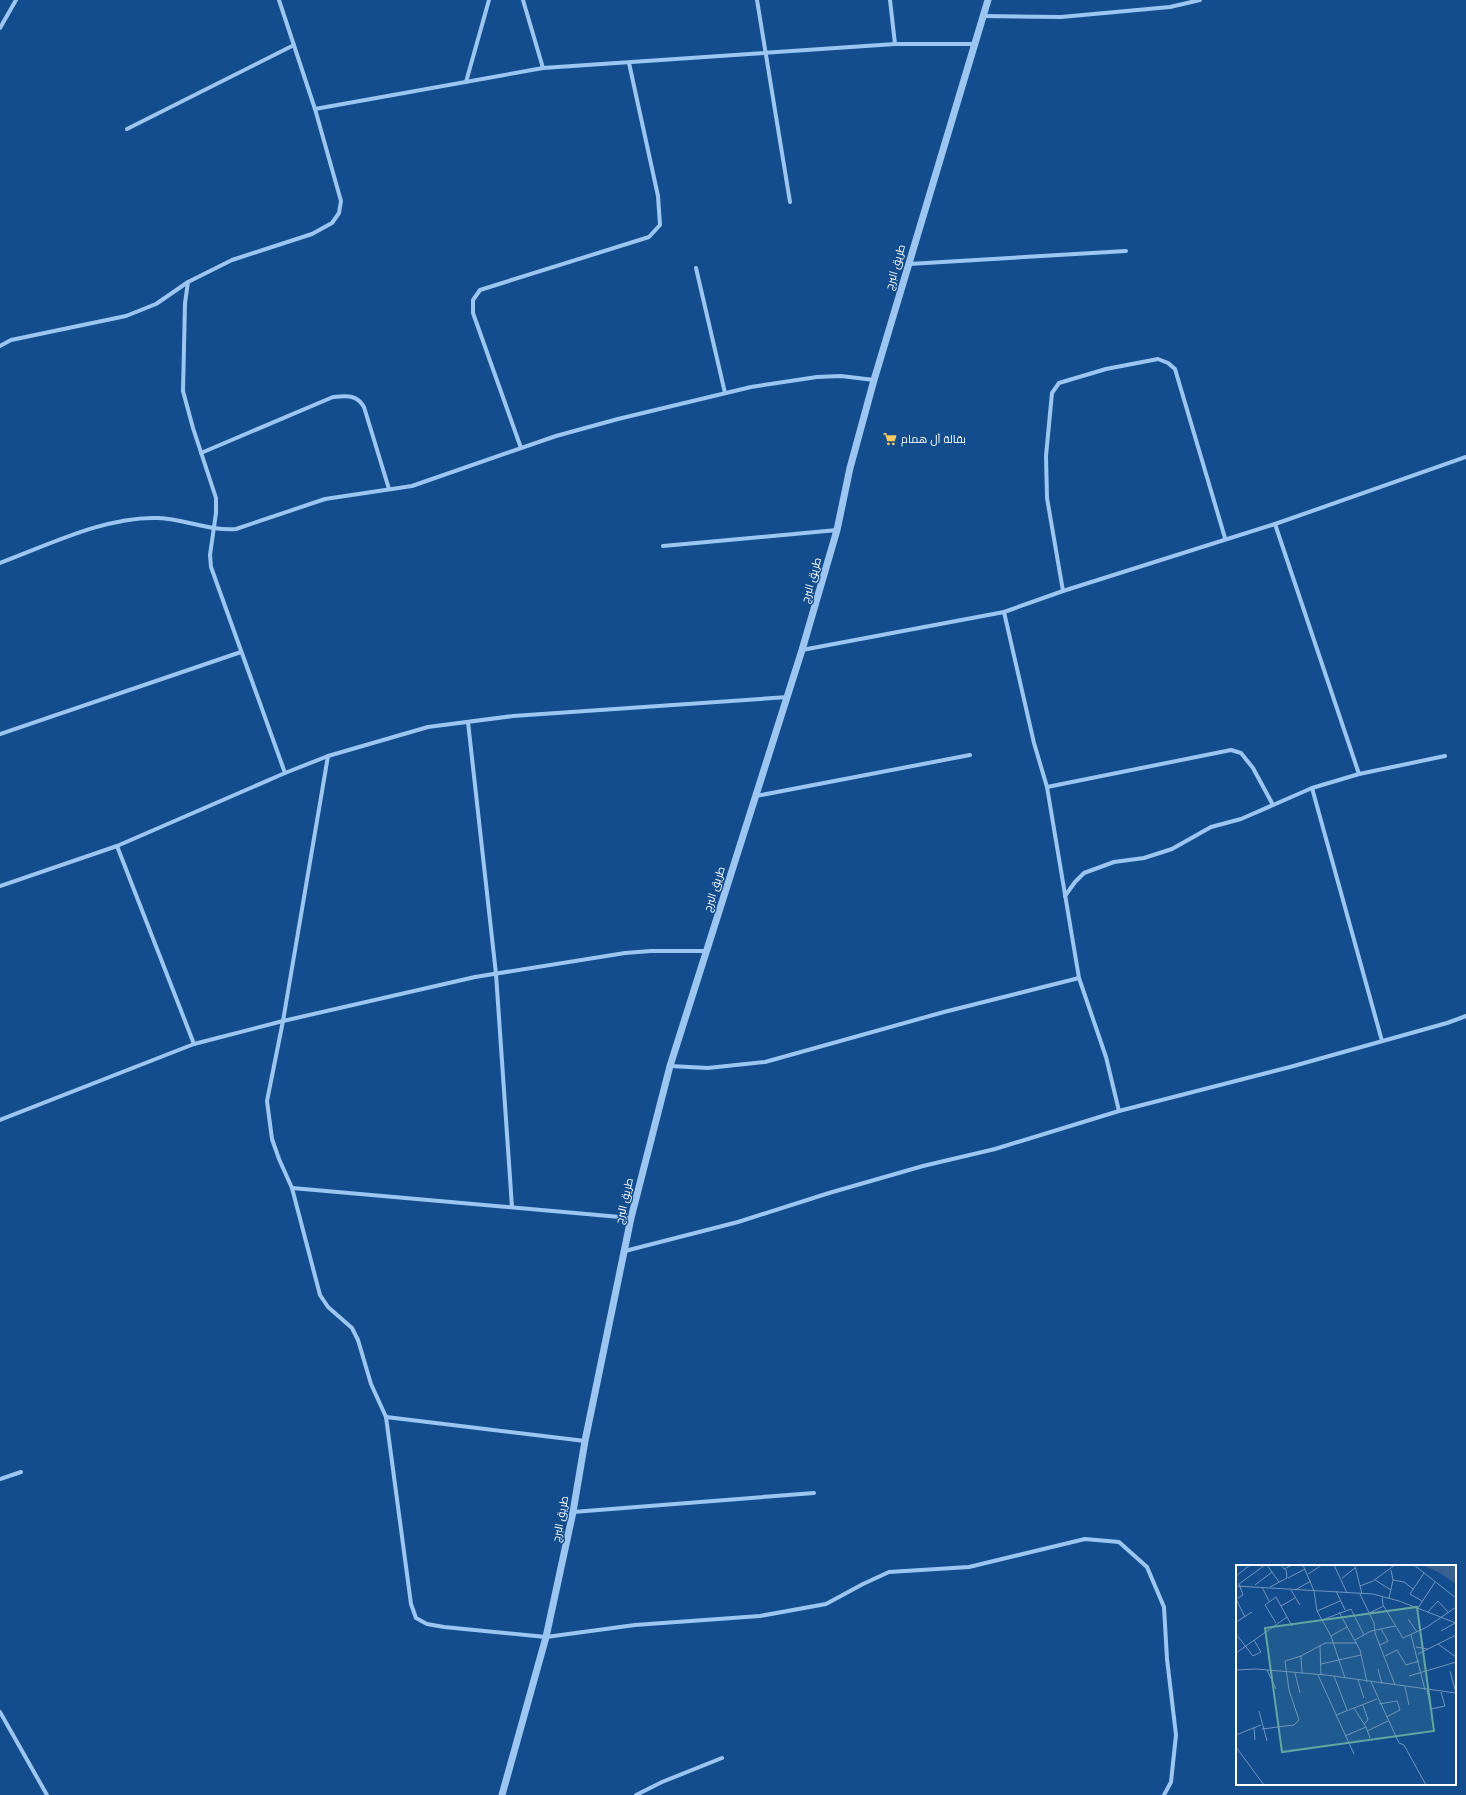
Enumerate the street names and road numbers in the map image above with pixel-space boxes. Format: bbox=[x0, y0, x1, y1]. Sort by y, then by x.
street label: طريق البرج bbox=[882, 242, 909, 292]
street label: طريق البرج bbox=[798, 555, 825, 605]
street label: طريق البرج bbox=[700, 865, 729, 914]
street label: طريق البرج bbox=[612, 1177, 637, 1226]
street label: طريق البرج bbox=[549, 1495, 572, 1544]

